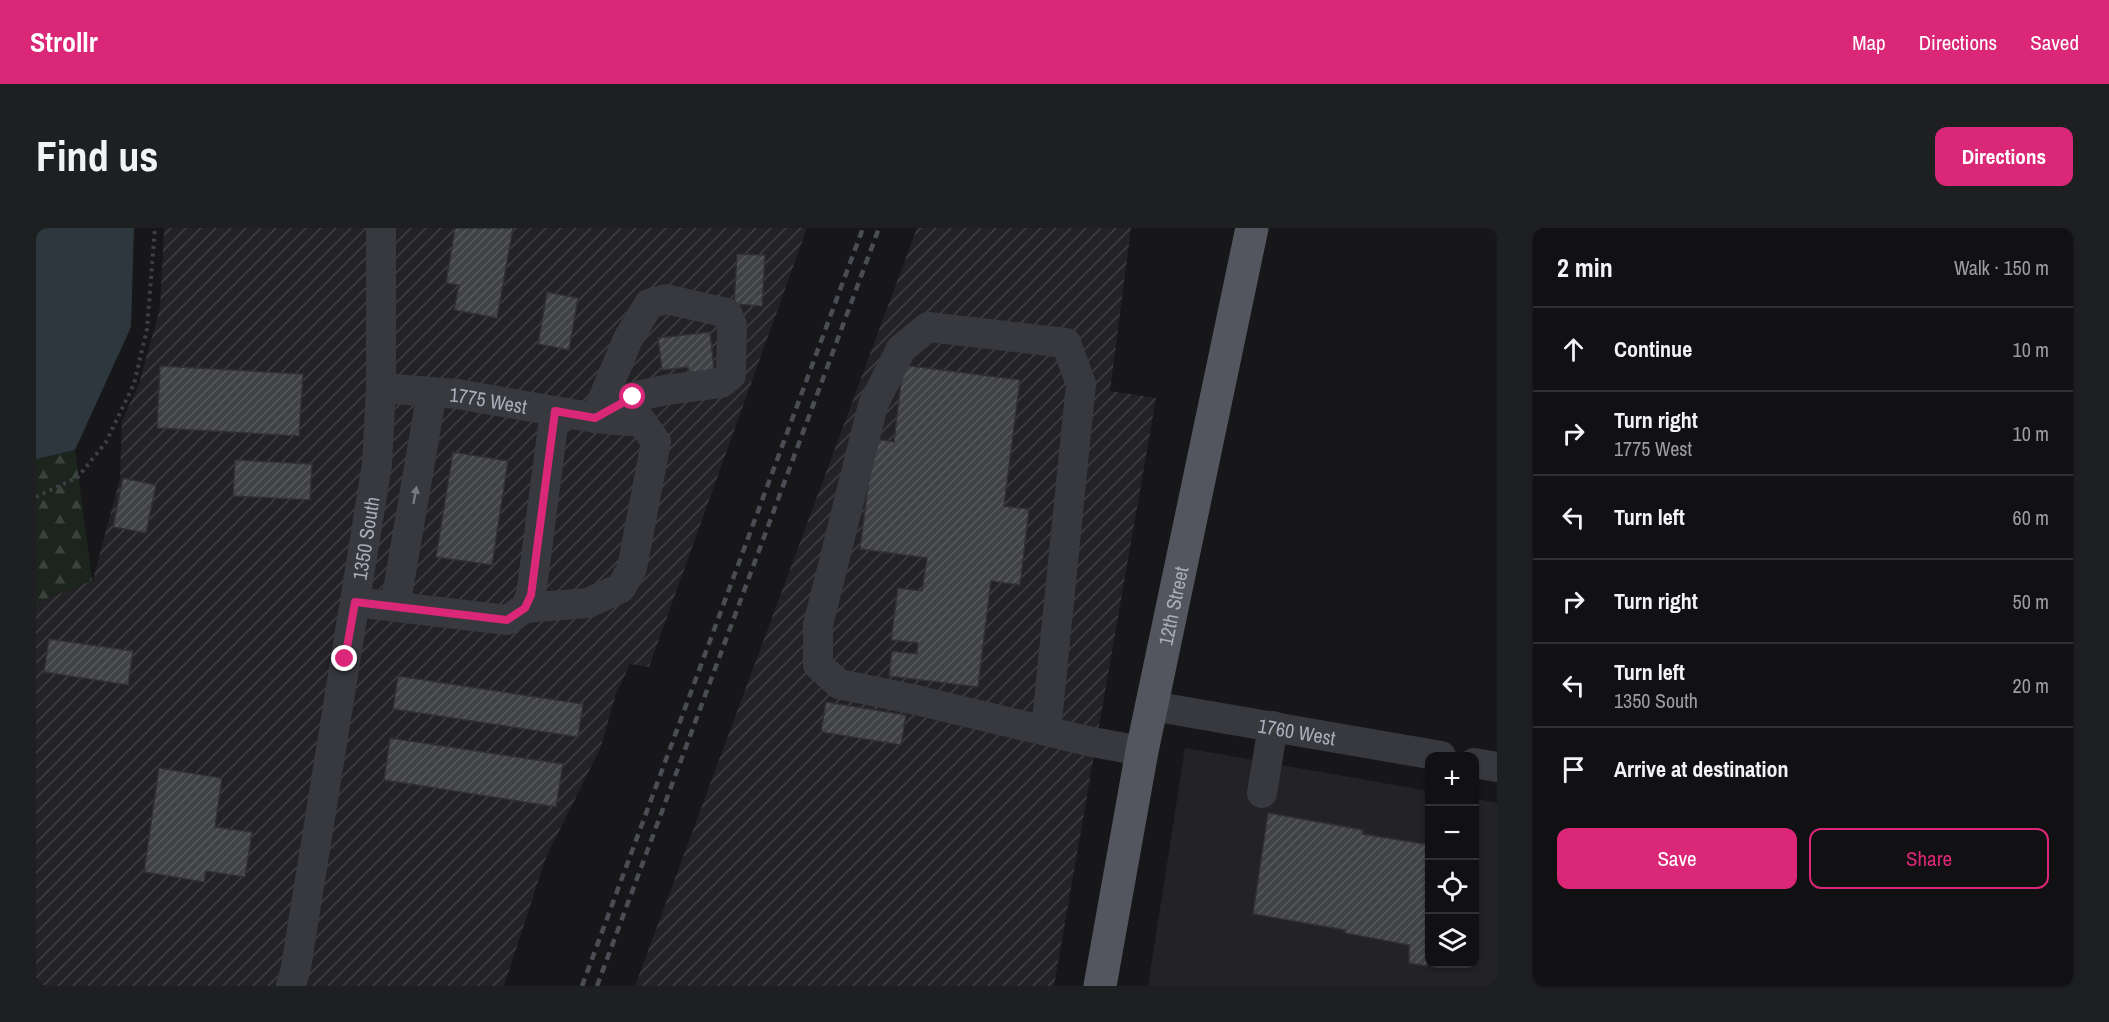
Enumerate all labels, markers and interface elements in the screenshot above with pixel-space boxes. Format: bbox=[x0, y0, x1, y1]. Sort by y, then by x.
text: Strollr bbox=[30, 23, 98, 61]
text: Map bbox=[1852, 28, 1886, 57]
text: Directions bbox=[1919, 28, 1997, 57]
text: Saved bbox=[2030, 28, 2079, 57]
button: Directions bbox=[1935, 127, 2073, 186]
text: Find us bbox=[36, 128, 158, 184]
text: 2 min bbox=[1557, 250, 1613, 285]
text: Walk · 150 m bbox=[1954, 254, 2049, 281]
icon: ahead bbox=[1557, 333, 1590, 366]
text: Continue bbox=[1614, 334, 1692, 364]
text: 10 m bbox=[2013, 336, 2049, 363]
street label: 1775 West bbox=[449, 380, 530, 420]
route start bbox=[619, 383, 645, 409]
text: Turn right bbox=[1614, 405, 1698, 435]
icon: right bbox=[1557, 417, 1590, 450]
text: 10 m bbox=[2013, 420, 2049, 447]
text: 1775 West bbox=[1614, 435, 1692, 462]
one-way arrow bbox=[411, 485, 420, 504]
street label: 1350 South bbox=[345, 495, 385, 582]
icon: left bbox=[1557, 501, 1590, 534]
text: Turn left bbox=[1614, 502, 1685, 532]
text: 60 m bbox=[2013, 504, 2049, 531]
street label: 12th Street bbox=[1151, 563, 1194, 648]
icon: right bbox=[1557, 585, 1590, 618]
text: Turn right bbox=[1614, 586, 1698, 616]
text: 50 m bbox=[2013, 588, 2049, 615]
route end bbox=[331, 645, 357, 671]
text: Turn left bbox=[1614, 657, 1685, 687]
icon: left bbox=[1557, 669, 1590, 702]
text: 20 m bbox=[2013, 672, 2049, 699]
text: 1350 South bbox=[1614, 687, 1698, 714]
street label: 1760 West bbox=[1256, 711, 1338, 751]
map controls bbox=[1425, 752, 1479, 968]
button: + bbox=[1425, 752, 1479, 806]
icon: arrive bbox=[1557, 753, 1590, 786]
text: Arrive at destination bbox=[1614, 754, 1788, 784]
button: − bbox=[1425, 806, 1479, 860]
button: Save bbox=[1557, 828, 1797, 889]
button: Share bbox=[1809, 828, 2049, 889]
button: locate bbox=[1425, 860, 1479, 914]
button: layers bbox=[1425, 914, 1479, 968]

